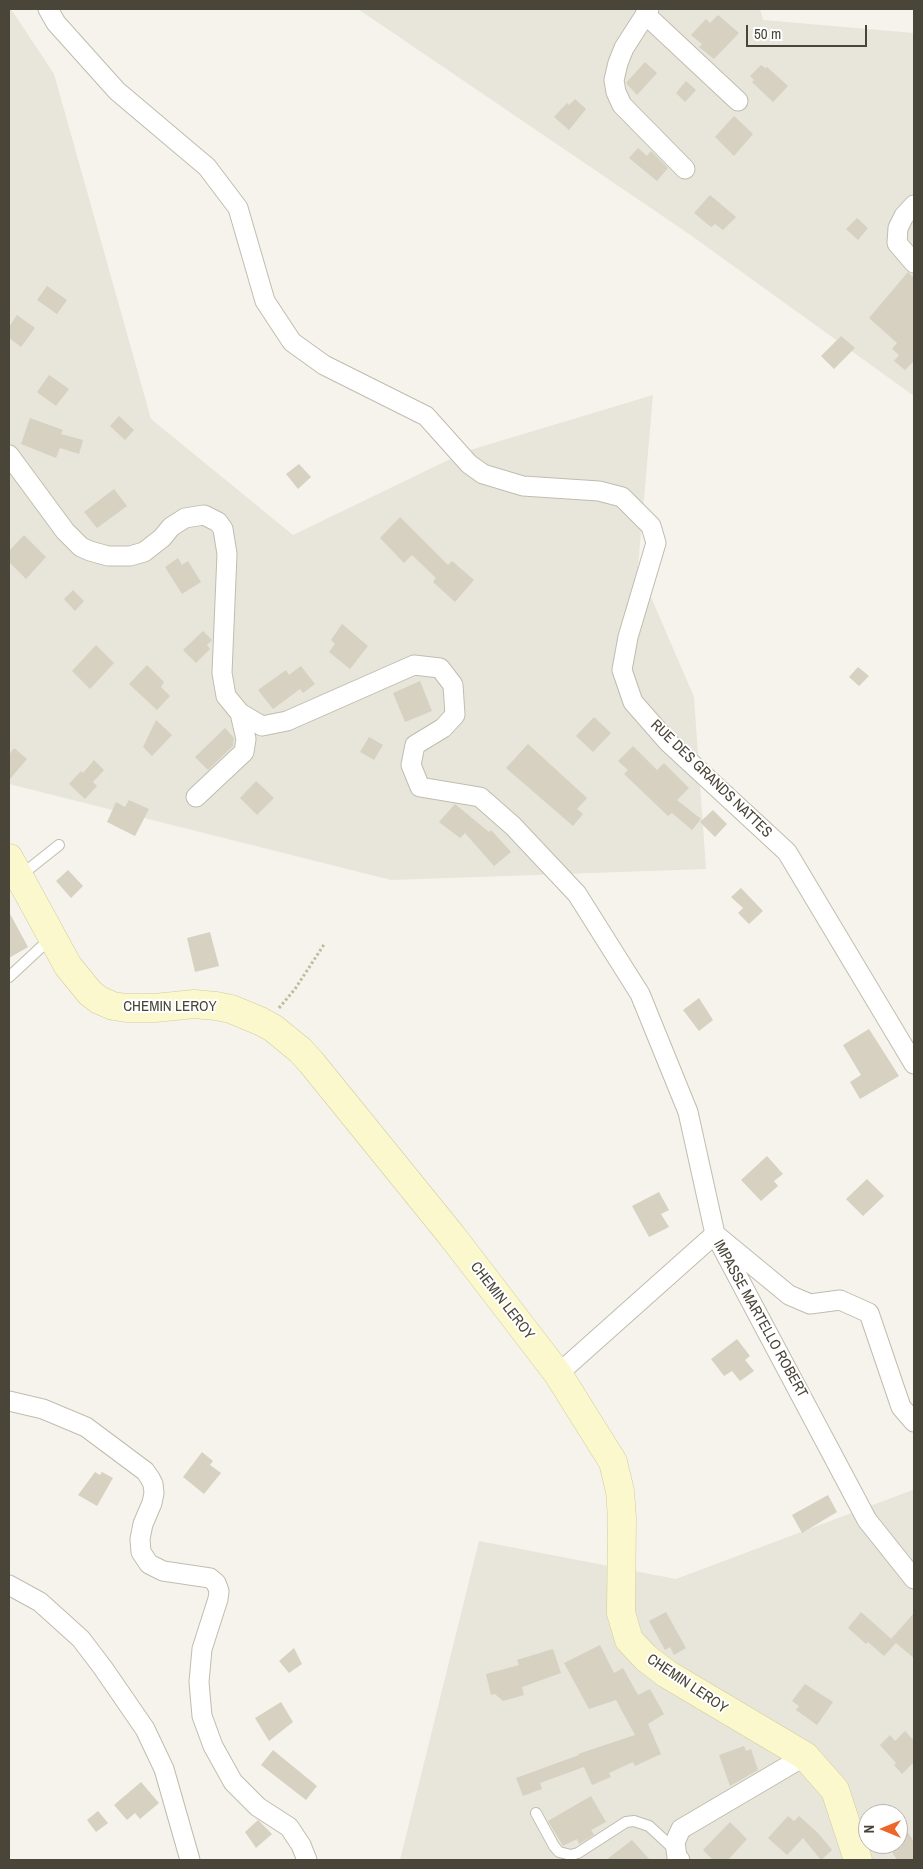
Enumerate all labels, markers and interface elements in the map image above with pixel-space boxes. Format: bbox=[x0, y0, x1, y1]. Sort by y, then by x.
scale bar bbox=[748, 15, 869, 47]
text: 50 m bbox=[754, 23, 781, 44]
street label: RUE DES GRANDS NATTES bbox=[647, 716, 775, 842]
street label: CHEMIN LEROY bbox=[123, 998, 217, 1016]
street label: IMPASSE MARTELLO ROBERT bbox=[709, 1237, 811, 1401]
street label: CHEMIN LEROY bbox=[466, 1259, 538, 1343]
street label: CHEMIN LEROY bbox=[643, 1650, 731, 1718]
north arrow bbox=[858, 1804, 908, 1854]
text: N bbox=[860, 1825, 878, 1833]

